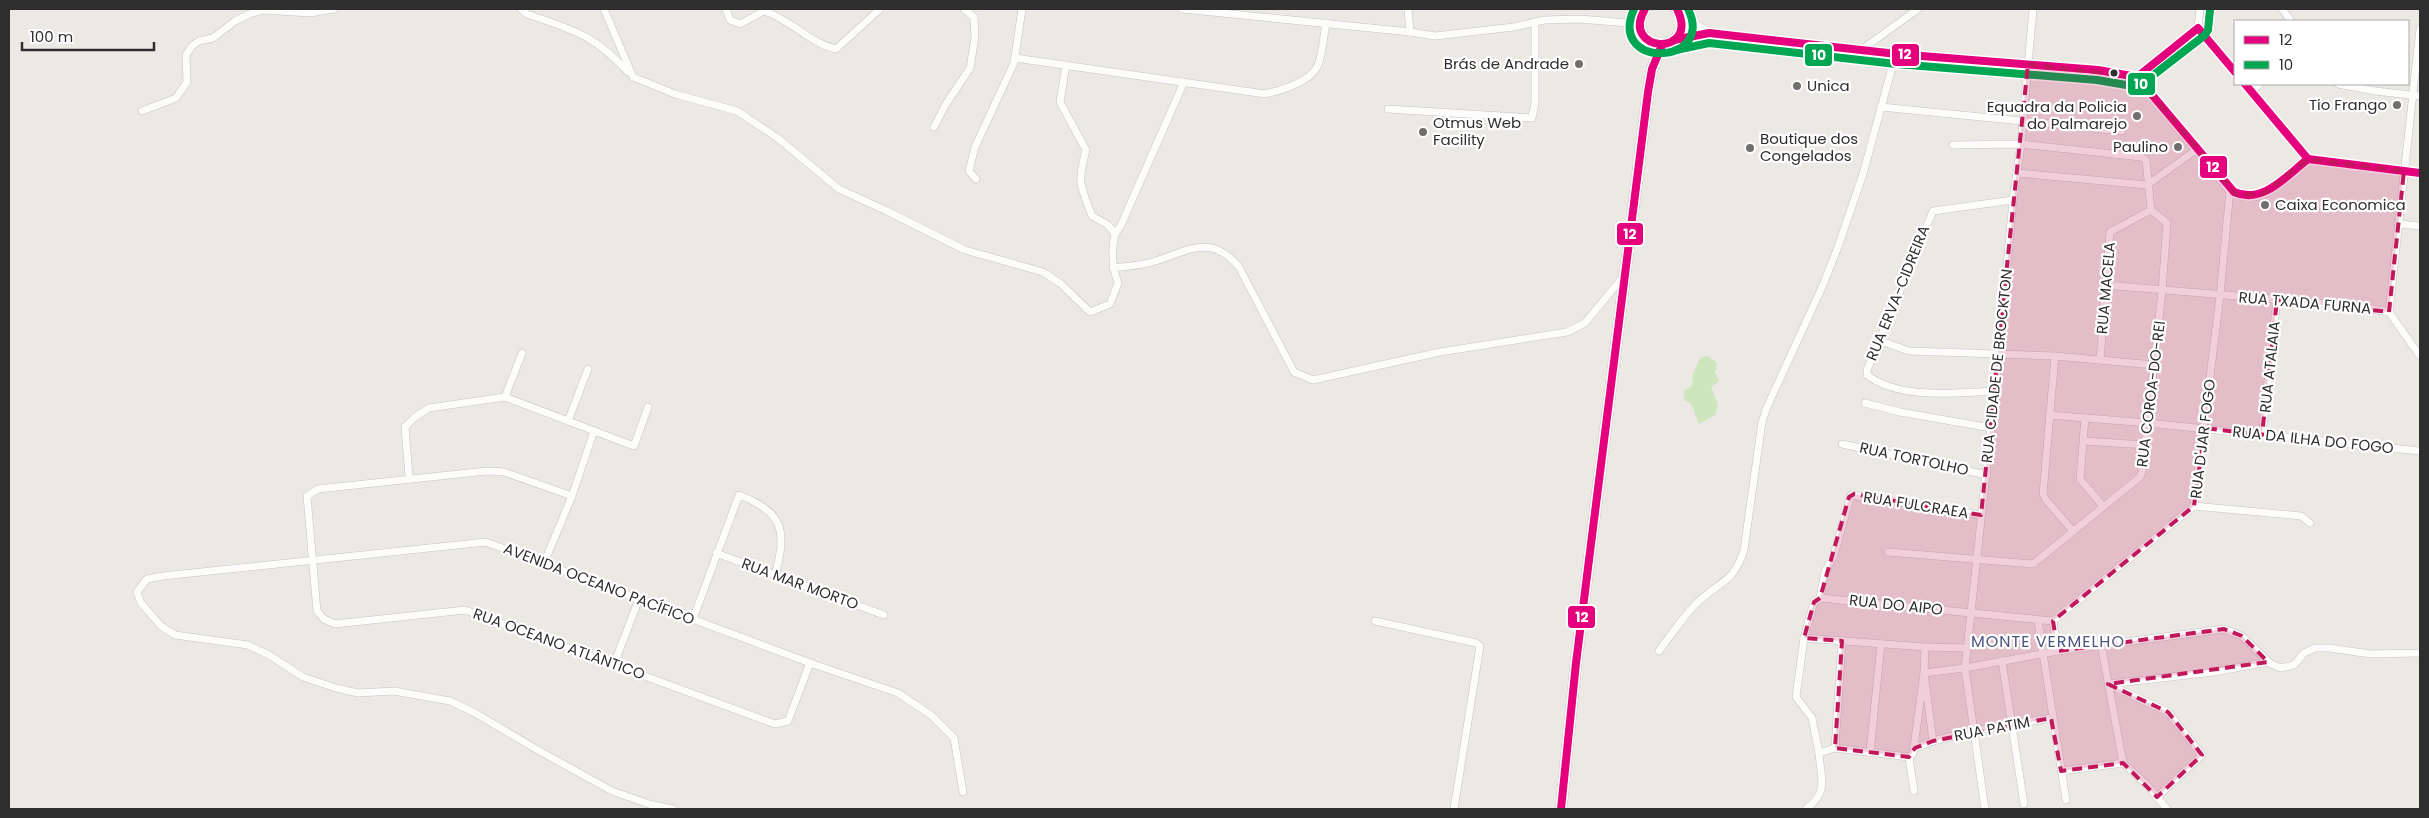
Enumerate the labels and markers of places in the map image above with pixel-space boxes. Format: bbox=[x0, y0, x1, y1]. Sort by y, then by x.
place label: Brás de Andrade bbox=[1444, 53, 1569, 74]
marker: Brás de Andrade bbox=[1573, 58, 1585, 70]
unlabelled marker bbox=[2109, 68, 2119, 78]
place label: Unica bbox=[1807, 75, 1850, 96]
marker: Unica bbox=[1791, 80, 1803, 92]
place label: Tio Frango bbox=[2309, 94, 2387, 115]
place label: Equadra da Policia do Palmarejo bbox=[1987, 96, 2127, 134]
marker: Tio Frango bbox=[2391, 99, 2403, 111]
marker: Equadra da Policia do Palmarejo bbox=[2131, 110, 2143, 122]
place label: Otmus Web Facility bbox=[1433, 112, 1521, 150]
marker: Otmus Web Facility bbox=[1417, 126, 1429, 138]
place label: Boutique dos Congelados bbox=[1760, 128, 1858, 166]
place label: Paulino bbox=[2113, 136, 2168, 157]
marker: Paulino bbox=[2172, 141, 2184, 153]
marker: Boutique dos Congelados bbox=[1744, 142, 1756, 154]
place label: Caixa Economica bbox=[2275, 194, 2406, 215]
marker: Caixa Economica bbox=[2259, 199, 2271, 211]

